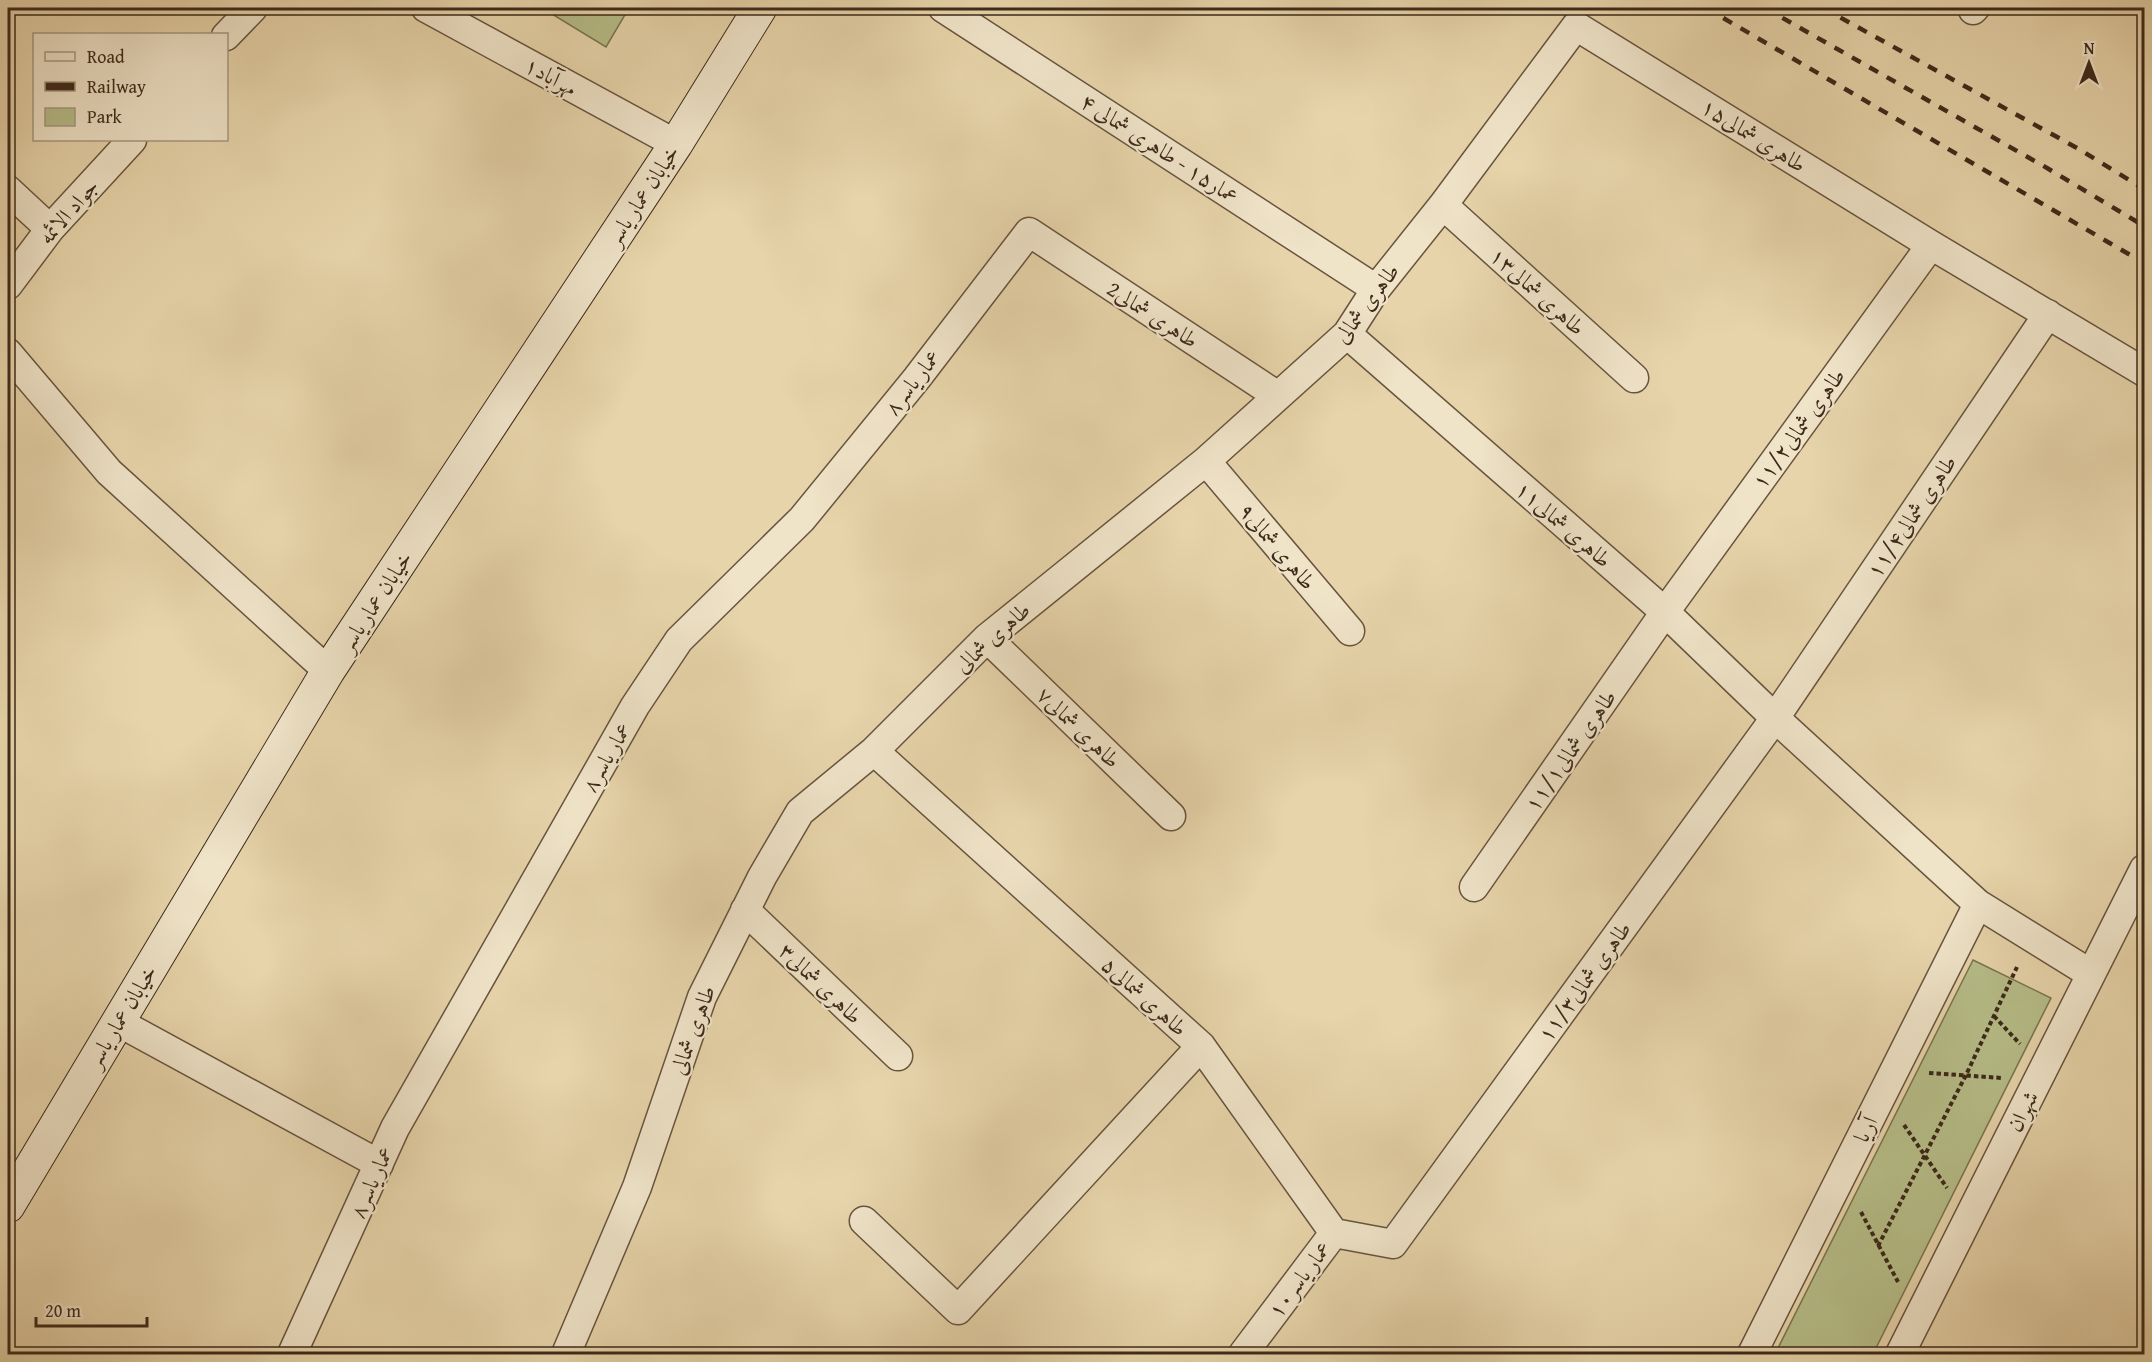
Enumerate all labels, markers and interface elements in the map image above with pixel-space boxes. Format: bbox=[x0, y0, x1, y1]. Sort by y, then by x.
legend bbox=[33, 33, 228, 141]
north arrow bbox=[2059, 33, 2119, 93]
text: N bbox=[2084, 36, 2095, 60]
text: Road bbox=[87, 43, 125, 70]
street label: مهرآباد۱ bbox=[519, 48, 583, 104]
text: Railway bbox=[87, 73, 146, 100]
street label: عمار۱۵ - طاهری شمالی ۴ bbox=[1075, 85, 1245, 211]
street label: طاهری شمالی۱۵ bbox=[1695, 90, 1813, 180]
text: Park bbox=[87, 103, 123, 130]
street label: خیابان عمار یاسر bbox=[596, 138, 687, 253]
street label: جواد الائمه bbox=[30, 171, 106, 251]
street label: طاهری شمالی۱۳ bbox=[1483, 239, 1593, 343]
street label: طاهری شمالی bbox=[1325, 256, 1407, 350]
street label: طاهری شمالی2 bbox=[1101, 272, 1205, 356]
street label: عمار یاسر۸ bbox=[876, 342, 948, 422]
street label: طاهری شمالی۱۱/۲ bbox=[1743, 361, 1853, 495]
street label: طاهری شمالی۱۱/۴ bbox=[1858, 448, 1964, 584]
street label: طاهری شمالی۱۱ bbox=[1509, 473, 1619, 575]
street label: طاهری شمالی۹ bbox=[1232, 495, 1324, 597]
street label: خیابان عمار یاسر bbox=[329, 544, 420, 659]
street label: طاهری شمالی bbox=[947, 594, 1037, 680]
street label: طاهری شمالی۷ bbox=[1030, 679, 1128, 775]
street label: طاهری شمالی۱۱/۱ bbox=[1516, 683, 1624, 817]
street label: عمار یاسر۸ bbox=[573, 716, 639, 798]
street label: طاهری شمالی۱۱/۳ bbox=[1529, 914, 1639, 1048]
street label: طاهری شمالی۳ bbox=[772, 935, 870, 1031]
street label: طاهری شمالی۵ bbox=[1095, 949, 1195, 1043]
street label: خیابان عمار یاسر bbox=[77, 959, 164, 1075]
street label: طاهری شمالی bbox=[661, 981, 723, 1079]
street label: شهران bbox=[1998, 1085, 2046, 1137]
street label: آریا bbox=[1845, 1109, 1886, 1147]
street label: عمار یاسر۸ bbox=[341, 1141, 401, 1223]
street label: عمار یاسر۱۰ bbox=[1259, 1234, 1339, 1324]
scale bar bbox=[36, 1290, 147, 1328]
text: 20 m bbox=[45, 1297, 81, 1324]

